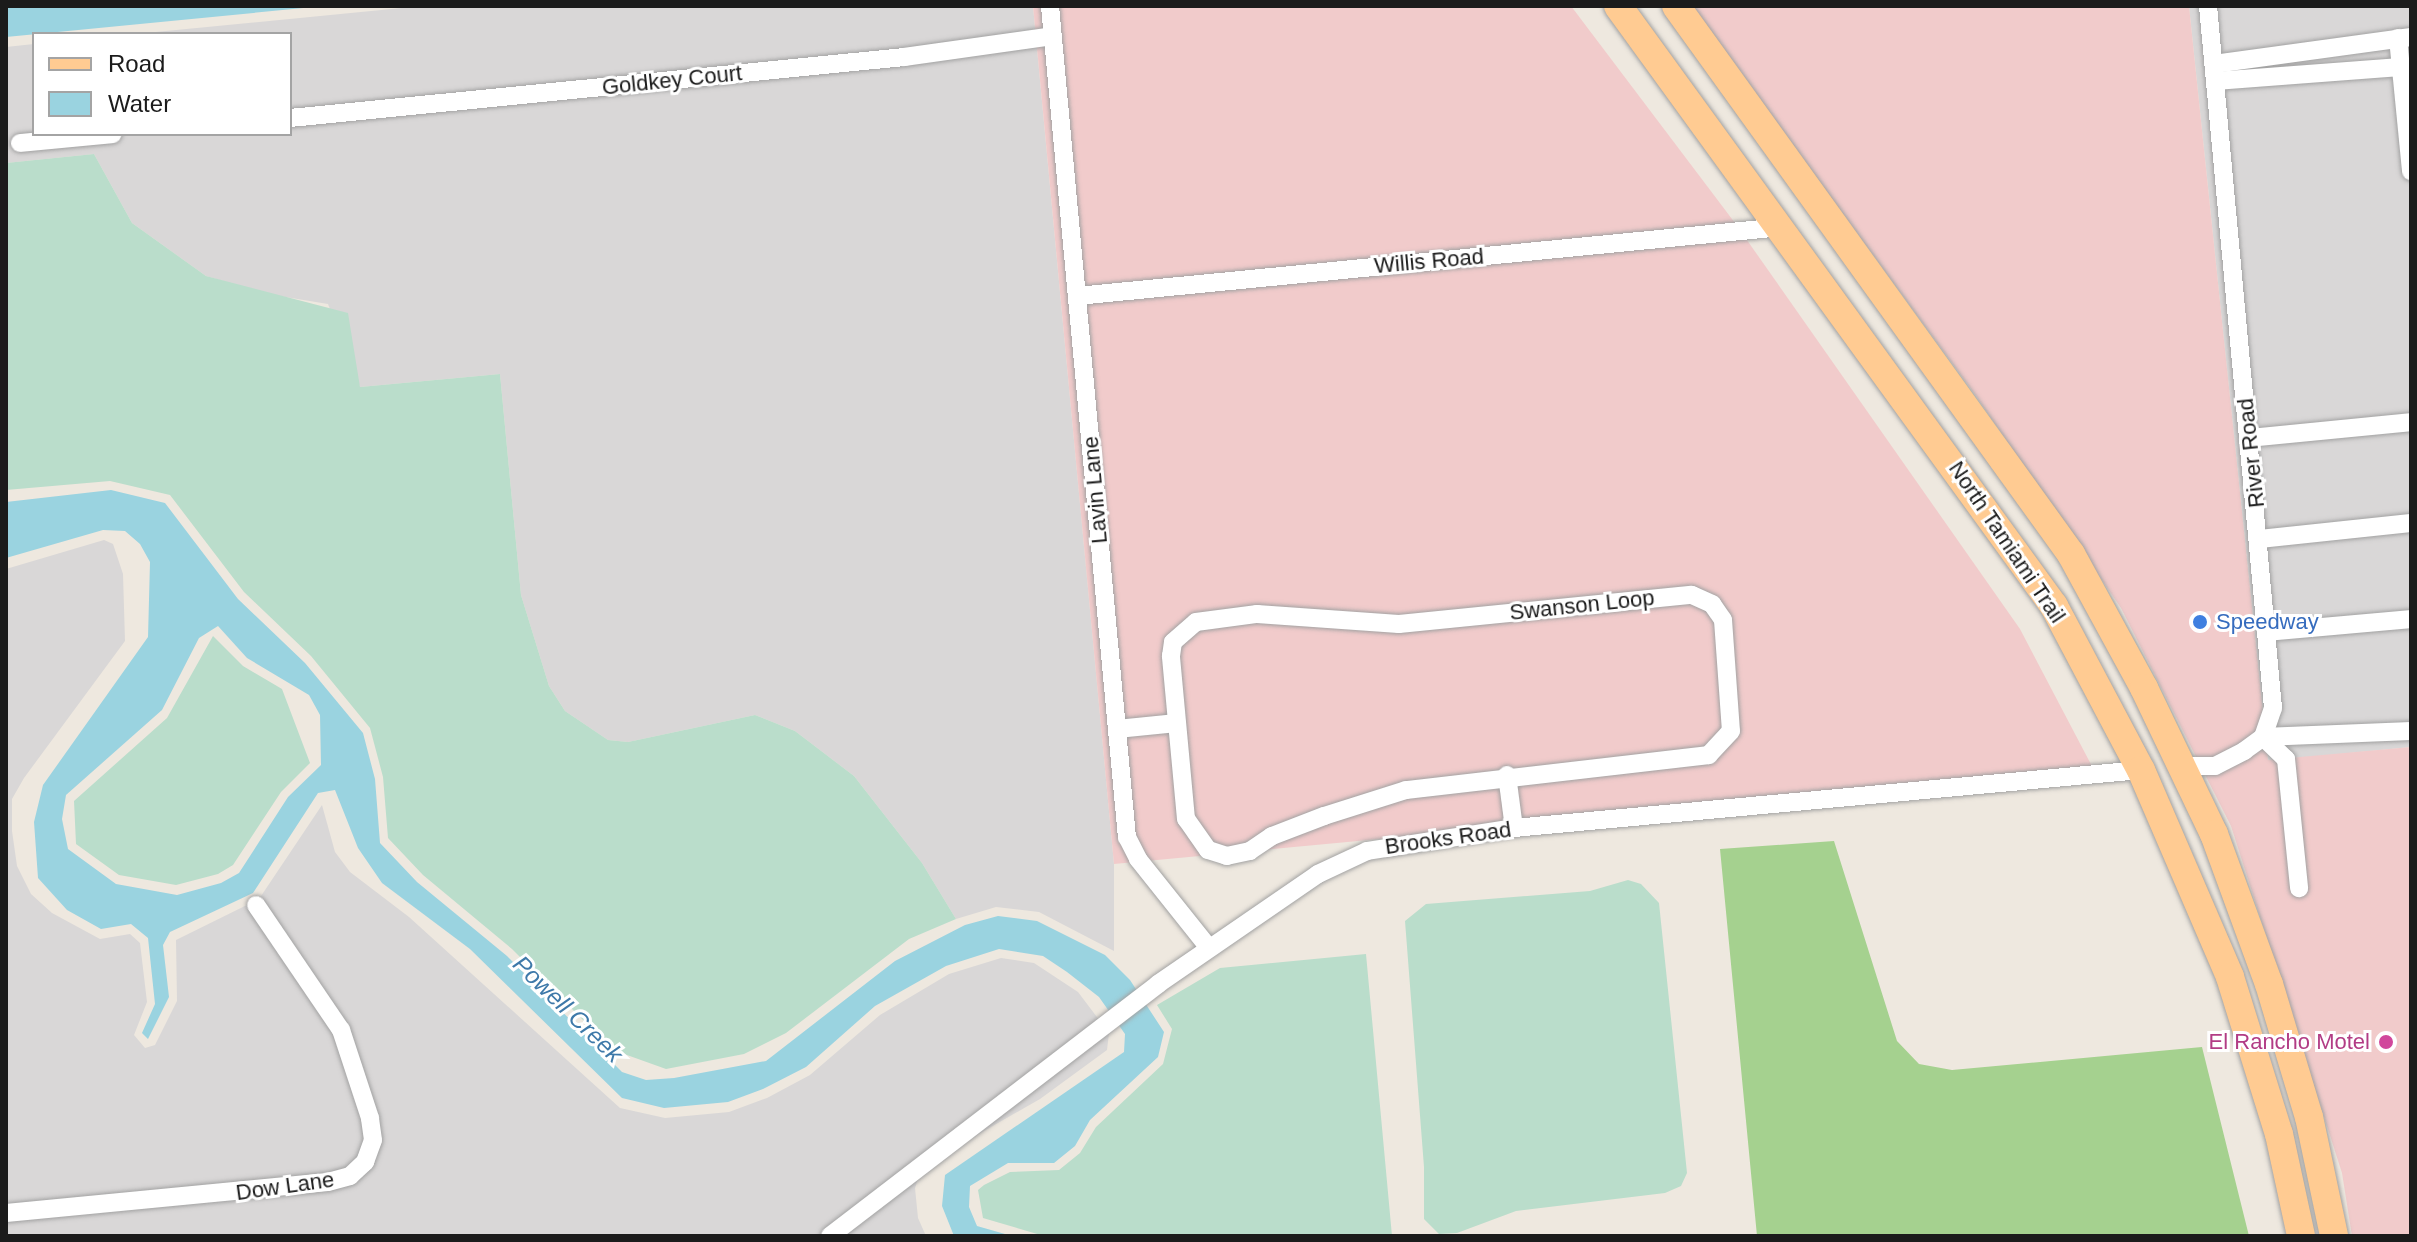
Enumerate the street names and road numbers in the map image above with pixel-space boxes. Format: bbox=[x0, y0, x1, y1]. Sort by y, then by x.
street label: Goldkey Court bbox=[601, 60, 743, 100]
street label: Willis Road bbox=[1373, 243, 1485, 279]
street label: River Road bbox=[2232, 397, 2270, 509]
street label: Lavin Lane bbox=[1077, 435, 1113, 545]
street label: North Tamiami Trail bbox=[1943, 456, 2071, 628]
street label: Swanson Loop bbox=[1508, 584, 1656, 626]
street label: Brooks Road bbox=[1383, 816, 1513, 860]
street label: Dow Lane bbox=[234, 1166, 336, 1206]

